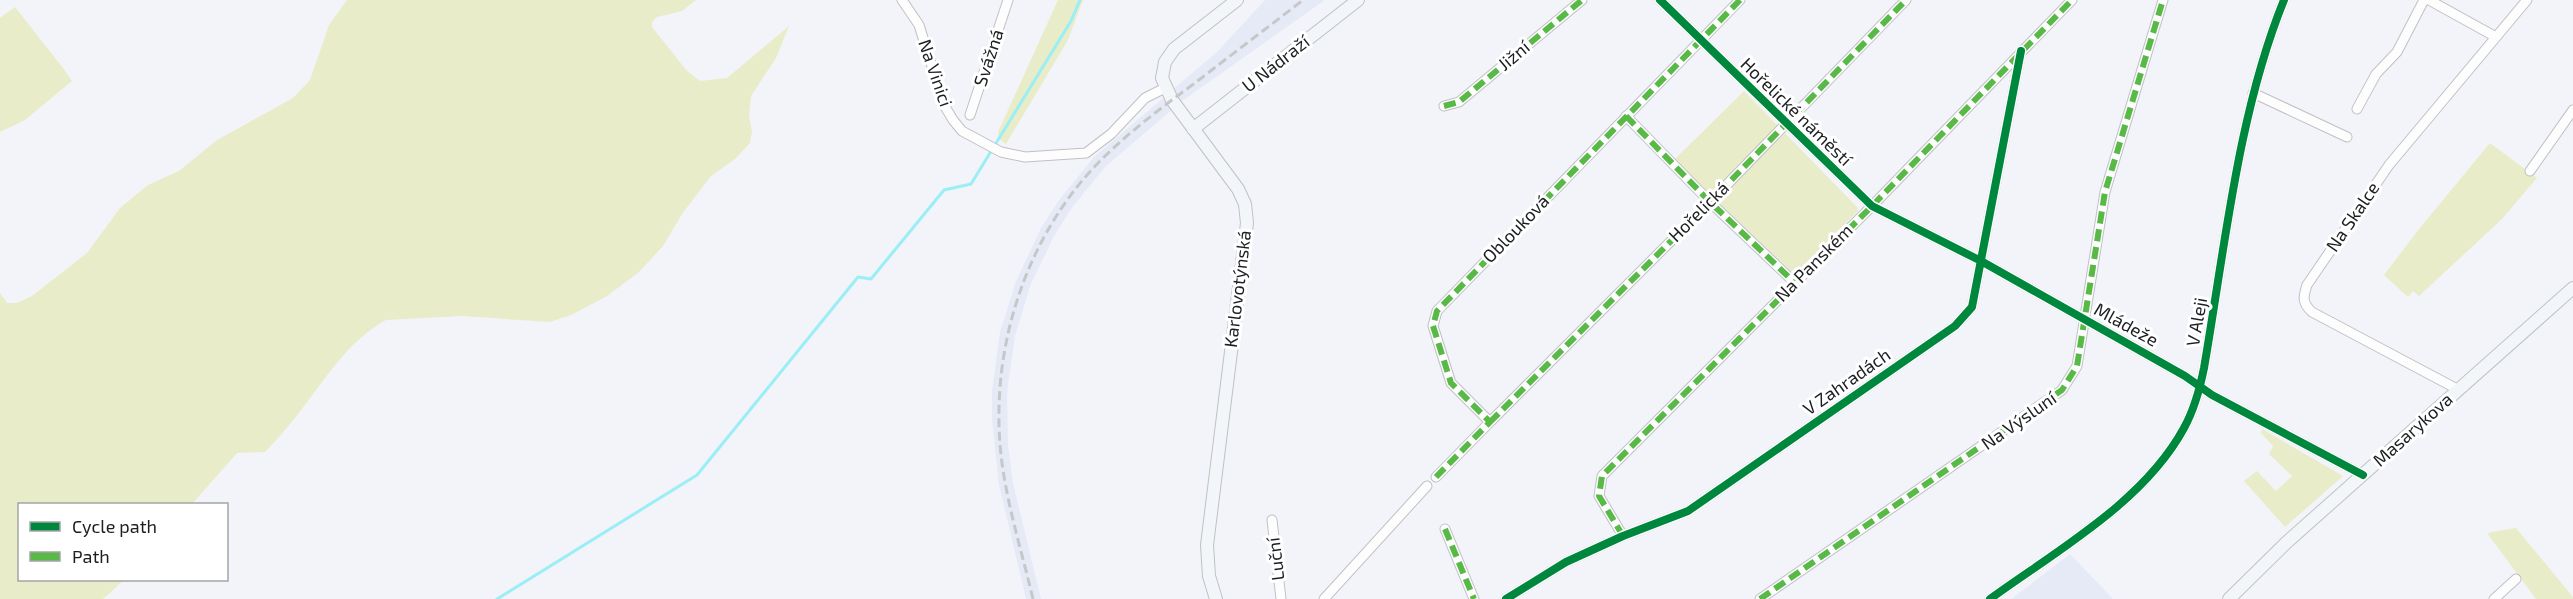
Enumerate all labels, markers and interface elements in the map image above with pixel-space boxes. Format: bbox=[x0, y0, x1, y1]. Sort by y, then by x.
street label: Svážná bbox=[968, 26, 1008, 89]
street label: U Nádraží bbox=[1237, 30, 1314, 96]
street label: Jižní bbox=[1493, 35, 1534, 75]
street label: Na Vinici bbox=[914, 36, 958, 109]
street label: Hořelické náměstí bbox=[1736, 53, 1857, 170]
street label: Hořelická bbox=[1663, 176, 1733, 246]
street label: Na Skalce bbox=[2321, 177, 2383, 256]
street label: Oblouková bbox=[1477, 190, 1553, 267]
street label: Na Panském bbox=[1770, 219, 1857, 306]
street label: Karlovotýnská bbox=[1219, 229, 1255, 349]
street label: V Aleji bbox=[2181, 296, 2211, 348]
street label: Mládeže bbox=[2091, 298, 2162, 351]
street label: V Zahradách bbox=[1798, 343, 1894, 419]
street label: Na Výsluní bbox=[1977, 386, 2061, 454]
street label: Masarykova bbox=[2368, 388, 2457, 471]
legend bbox=[18, 503, 228, 581]
text: Cycle path bbox=[72, 515, 157, 537]
street label: Luční bbox=[1261, 536, 1289, 582]
text: Path bbox=[72, 545, 110, 567]

